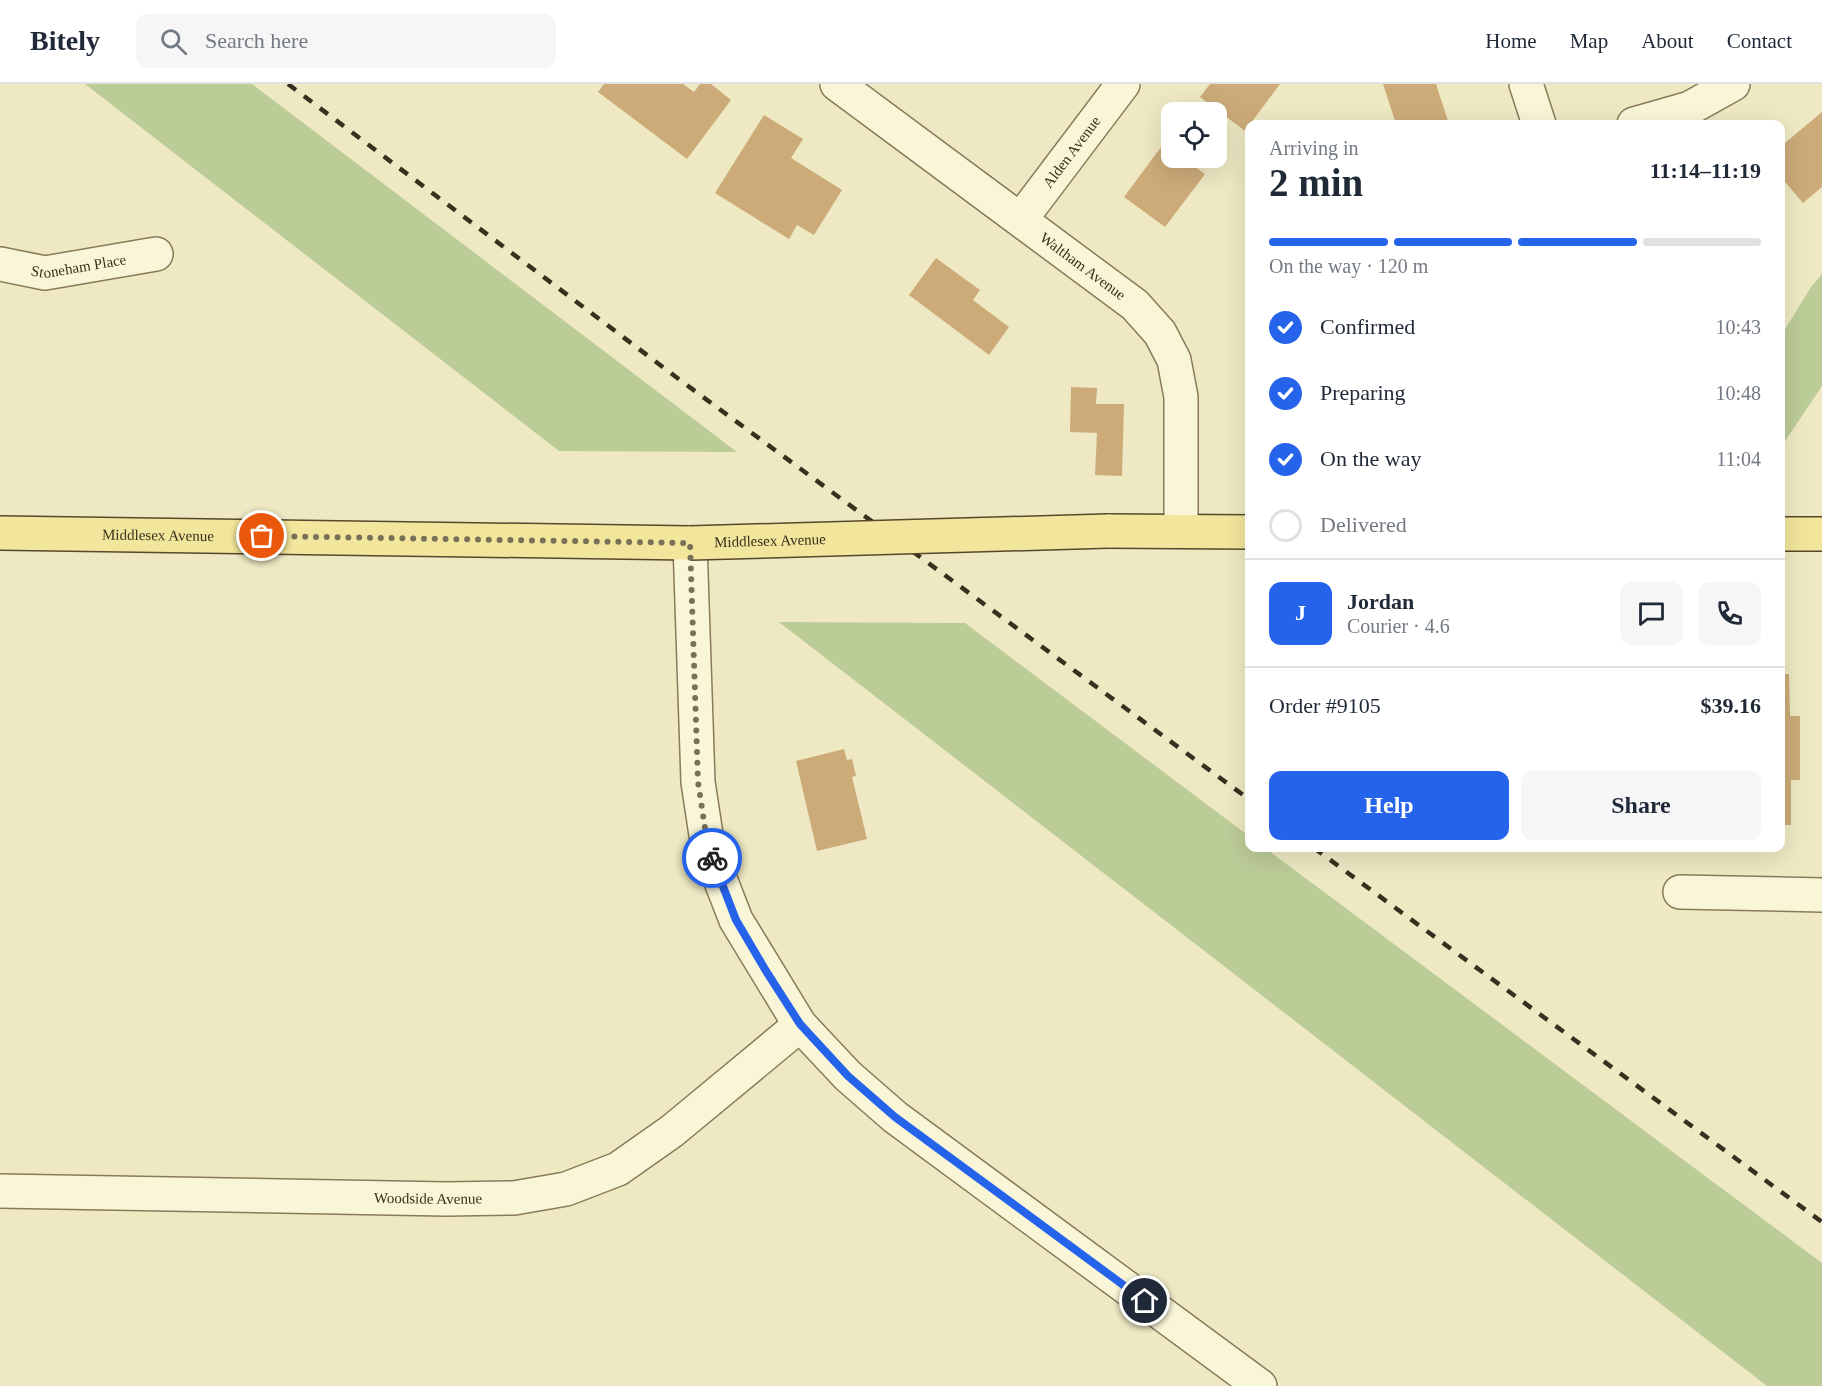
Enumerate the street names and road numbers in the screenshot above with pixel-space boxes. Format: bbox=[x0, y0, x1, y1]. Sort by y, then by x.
street label: Alden Avenue bbox=[1040, 113, 1104, 191]
street label: Waltham Avenue bbox=[1037, 229, 1129, 303]
street label: Stoneham Place bbox=[30, 251, 128, 281]
street label: Middlesex Avenue bbox=[102, 526, 214, 544]
street label: Middlesex Avenue bbox=[714, 531, 826, 550]
street label: Woodside Avenue bbox=[374, 1190, 482, 1207]

